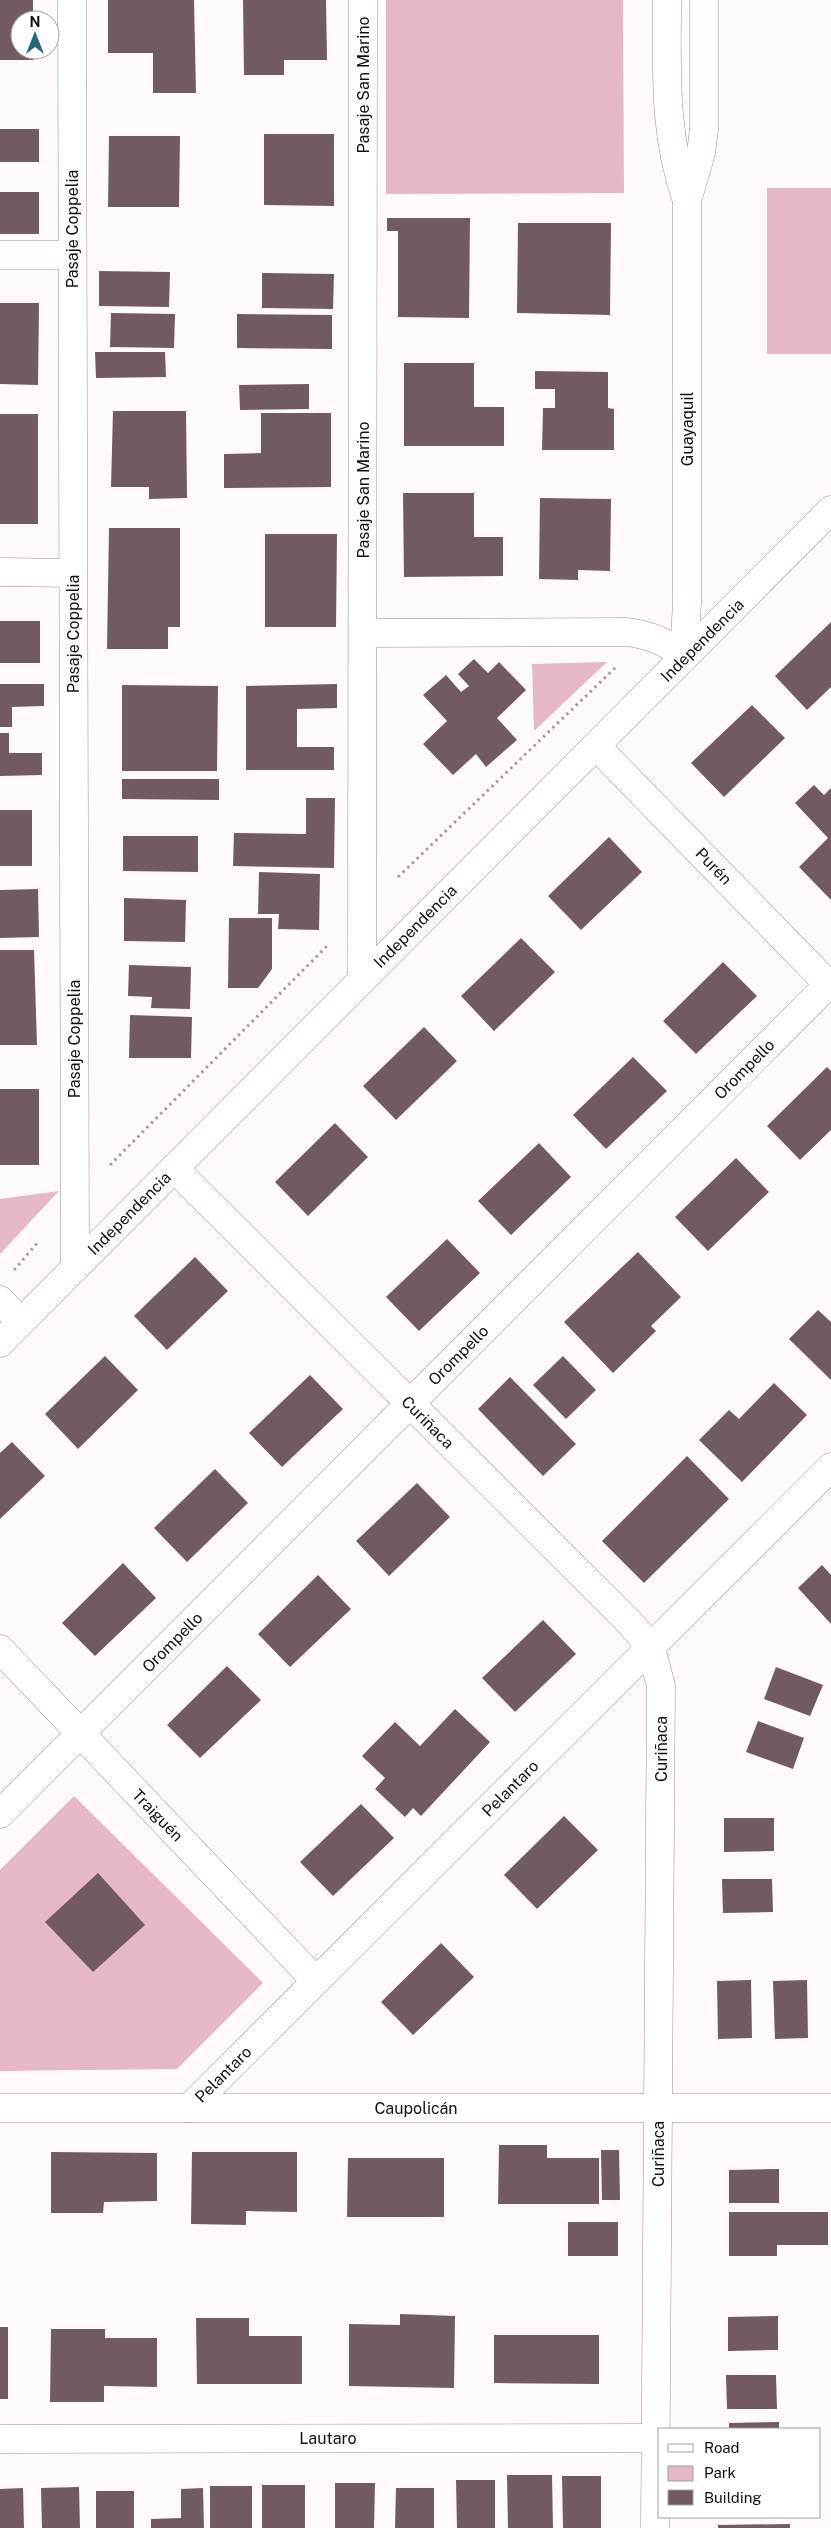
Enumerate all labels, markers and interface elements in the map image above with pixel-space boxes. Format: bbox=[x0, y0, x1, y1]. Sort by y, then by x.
north arrow bbox=[10, 10, 60, 60]
text: N bbox=[30, 14, 40, 30]
street label: Pasaje San Marino bbox=[354, 16, 373, 154]
street label: Pasaje Coppelia bbox=[63, 170, 82, 288]
street label: Guayaquil bbox=[678, 392, 697, 466]
street label: Pasaje San Marino bbox=[354, 421, 373, 559]
street label: Pasaje Coppelia bbox=[64, 575, 83, 693]
street label: Independencia bbox=[657, 595, 748, 686]
street label: Purén bbox=[692, 844, 736, 889]
street label: Independencia bbox=[370, 881, 461, 972]
street label: Pasaje Coppelia bbox=[65, 980, 84, 1098]
street label: Orompello bbox=[710, 1035, 778, 1103]
street label: Independencia bbox=[84, 1168, 175, 1259]
street label: Orompello bbox=[424, 1321, 492, 1389]
street label: Curiñaca bbox=[398, 1392, 458, 1452]
street label: Orompello bbox=[138, 1608, 206, 1676]
street label: Curiñaca bbox=[652, 1716, 671, 1782]
street label: Pelantaro bbox=[478, 1756, 542, 1820]
street label: Traiguén bbox=[128, 1785, 187, 1845]
street label: Pelantaro bbox=[191, 2042, 255, 2106]
street label: Caupolicán bbox=[374, 2099, 458, 2118]
street label: Curiñaca bbox=[649, 2121, 668, 2187]
legend bbox=[658, 2428, 821, 2518]
street label: Lautaro bbox=[299, 2429, 357, 2448]
text: Road bbox=[704, 2439, 740, 2456]
text: Park bbox=[704, 2464, 736, 2481]
text: Building bbox=[704, 2489, 762, 2506]

